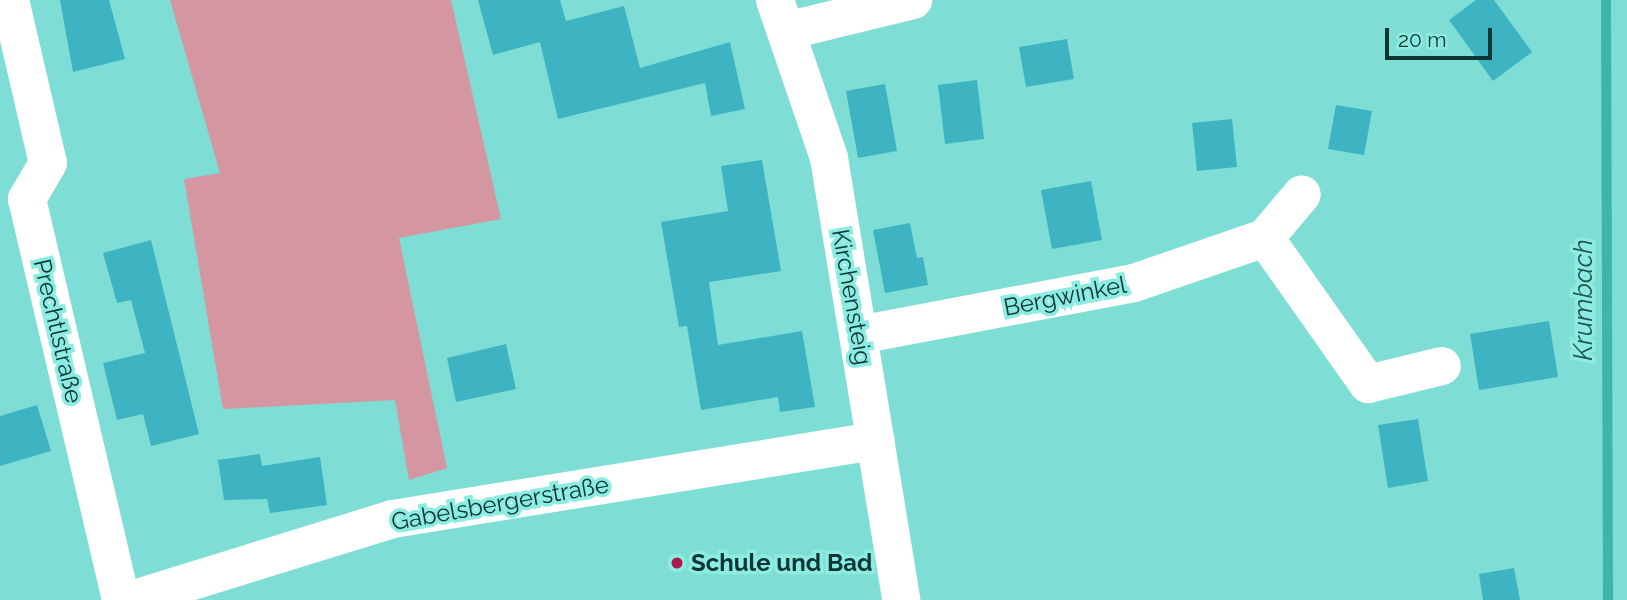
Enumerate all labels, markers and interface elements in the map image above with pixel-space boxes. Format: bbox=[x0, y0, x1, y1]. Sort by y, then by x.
scale bar bbox=[1389, 14, 1496, 58]
text: 20 m bbox=[1398, 27, 1446, 52]
street label: Kirchensteig bbox=[826, 227, 878, 367]
water label: Krumbach bbox=[1568, 239, 1600, 361]
street label: Prechtlstraße bbox=[27, 256, 89, 406]
street label: Bergwinkel bbox=[1001, 270, 1129, 322]
street label: Gabelsbergerstraße bbox=[389, 470, 611, 536]
place label: Schule und Bad bbox=[691, 549, 872, 577]
marker: Schule und Bad bbox=[669, 555, 685, 571]

